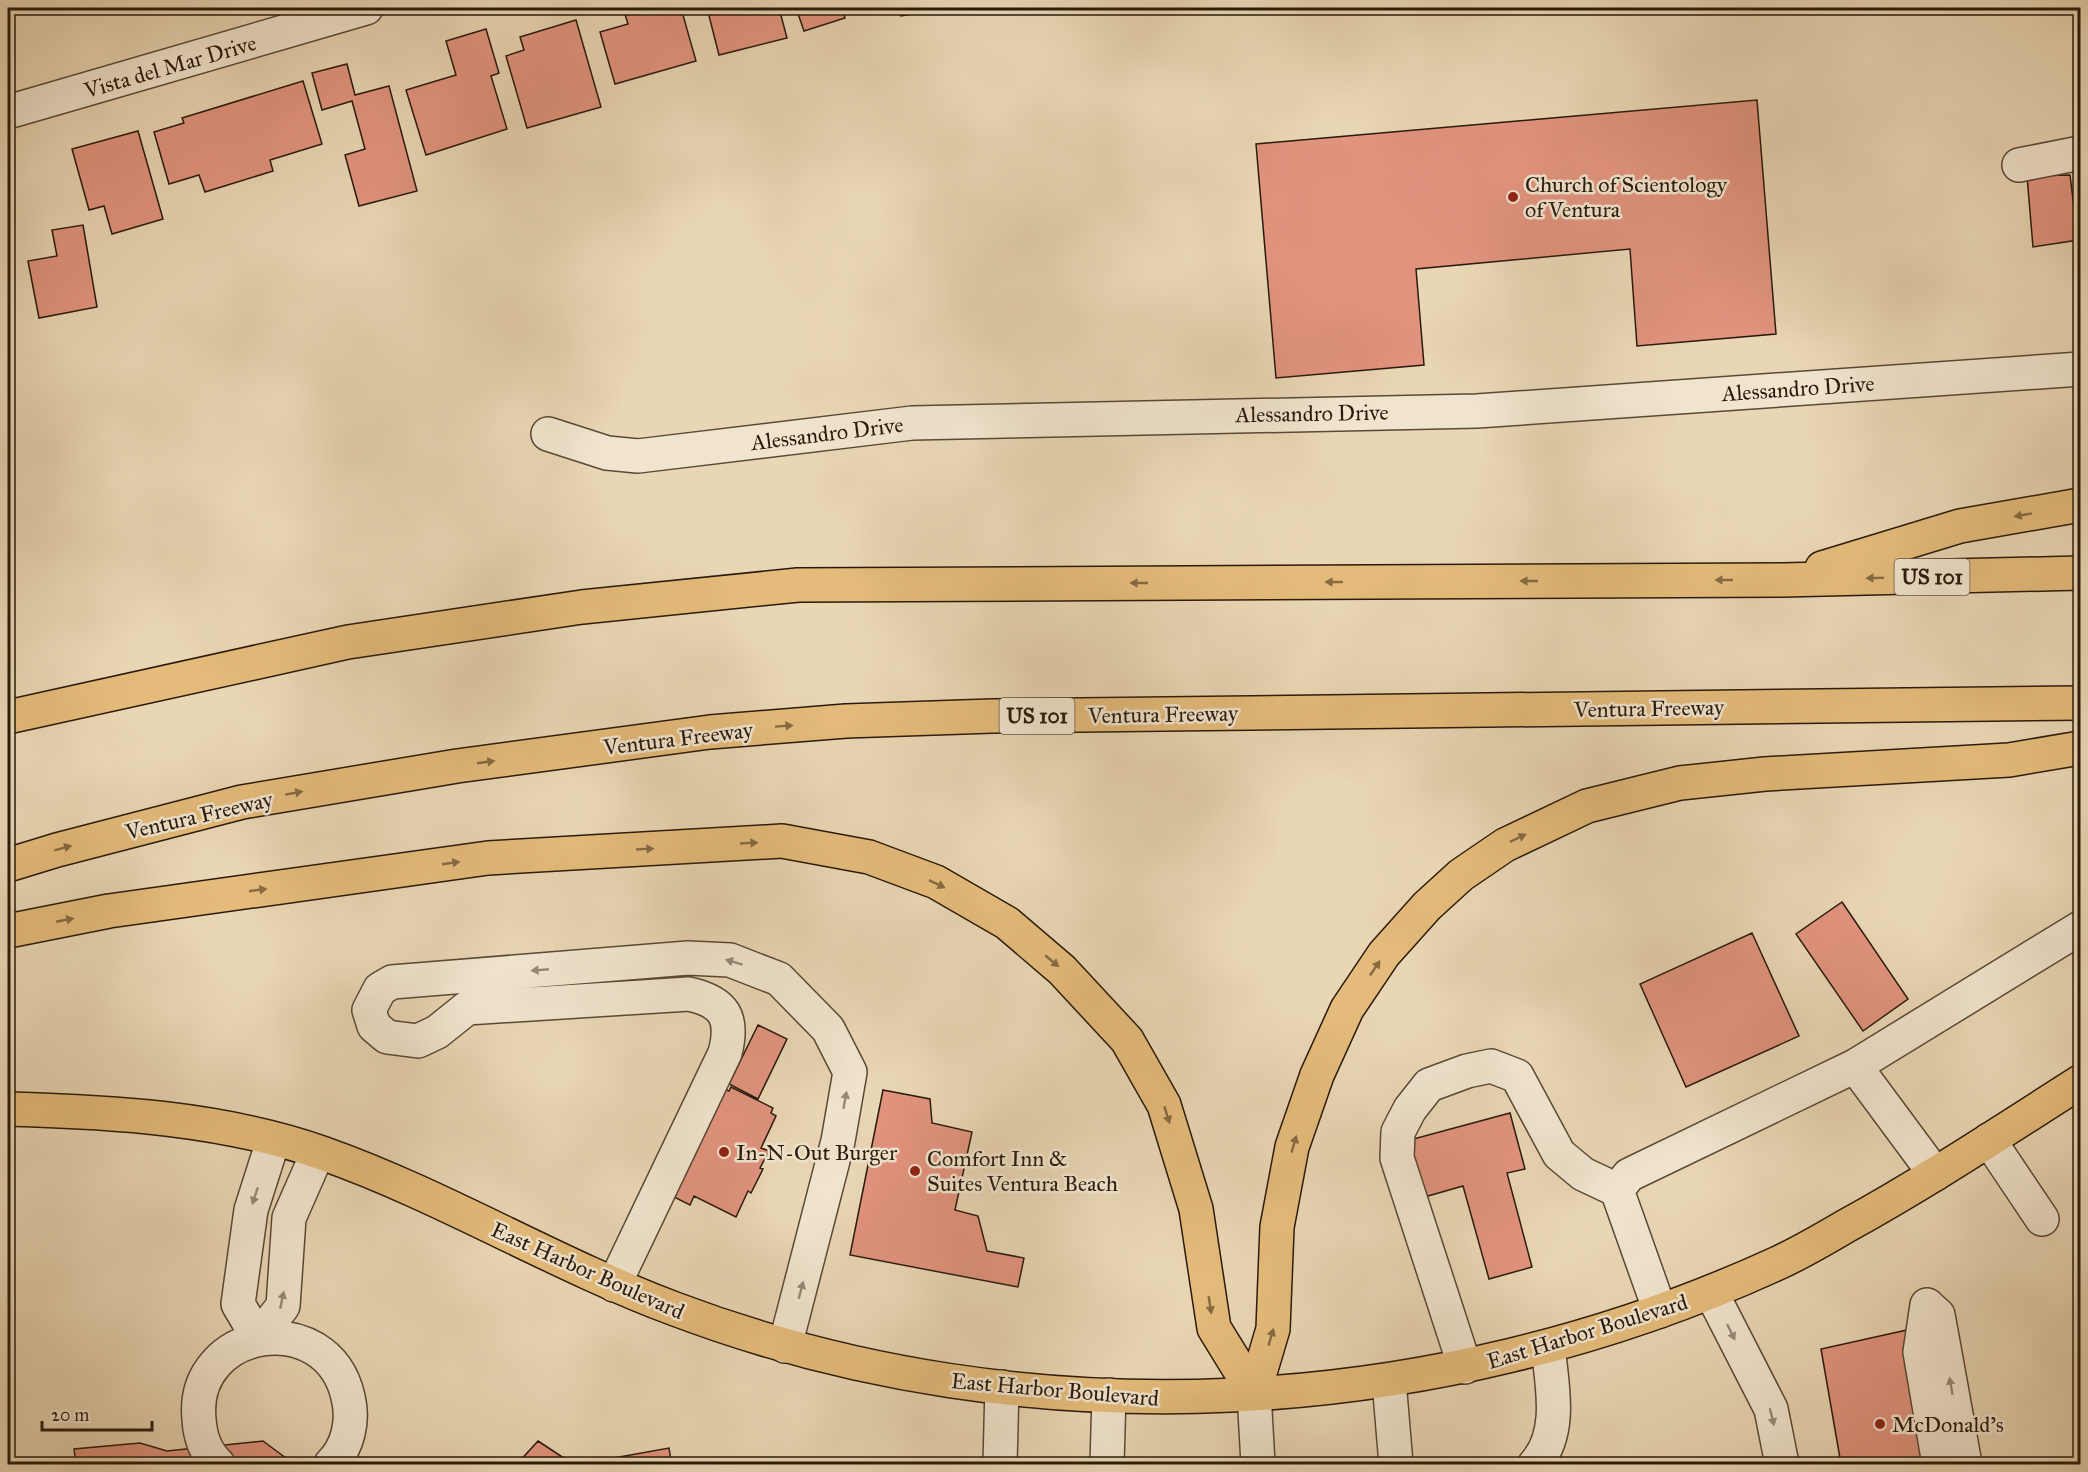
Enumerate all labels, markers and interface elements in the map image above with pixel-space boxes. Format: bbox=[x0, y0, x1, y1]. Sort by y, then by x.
street label: Vista del Mar Drive bbox=[80, 29, 259, 104]
place label: Church of Scientology of Ventura bbox=[1525, 171, 1728, 223]
marker: Church of Scientology of Ventura bbox=[1506, 190, 1520, 204]
street label: Alessandro Drive bbox=[1720, 370, 1875, 407]
street label: Alessandro Drive bbox=[1234, 399, 1389, 428]
street label: Alessandro Drive bbox=[748, 411, 905, 456]
one-way arrow bbox=[2013, 511, 2032, 520]
road number: US 101 bbox=[1894, 559, 1970, 595]
one-way arrow bbox=[1866, 573, 1885, 582]
one-way arrow bbox=[1715, 575, 1734, 585]
one-way arrow bbox=[1520, 576, 1539, 586]
one-way arrow bbox=[1325, 577, 1344, 587]
one-way arrow bbox=[1130, 578, 1149, 588]
street label: Ventura Freeway bbox=[1573, 694, 1725, 723]
road number: US 101 bbox=[1000, 698, 1074, 734]
street label: Ventura Freeway bbox=[1087, 700, 1239, 729]
street label: Ventura Freeway bbox=[601, 716, 755, 761]
one-way arrow bbox=[775, 721, 794, 731]
one-way arrow bbox=[477, 757, 496, 766]
street label: Ventura Freeway bbox=[122, 785, 276, 846]
one-way arrow bbox=[285, 789, 304, 798]
one-way arrow bbox=[1510, 834, 1527, 843]
one-way arrow bbox=[739, 838, 758, 848]
one-way arrow bbox=[55, 843, 73, 852]
one-way arrow bbox=[636, 844, 655, 853]
one-way arrow bbox=[441, 859, 460, 868]
one-way arrow bbox=[929, 879, 946, 888]
one-way arrow bbox=[248, 886, 267, 895]
one-way arrow bbox=[56, 915, 75, 924]
one-way arrow bbox=[1044, 954, 1060, 967]
one-way arrow bbox=[725, 957, 743, 966]
one-way arrow bbox=[1369, 960, 1381, 976]
one-way arrow bbox=[530, 965, 549, 975]
one-way arrow bbox=[841, 1090, 850, 1109]
one-way arrow bbox=[1163, 1106, 1172, 1124]
one-way arrow bbox=[1290, 1135, 1299, 1153]
place label: In-N-Out Burger bbox=[736, 1139, 898, 1166]
marker: In-N-Out Burger bbox=[717, 1145, 731, 1159]
place label: Comfort Inn & Suites Ventura Beach bbox=[927, 1145, 1118, 1197]
marker: Comfort Inn & Suites Ventura Beach bbox=[908, 1164, 922, 1178]
one-way arrow bbox=[250, 1187, 259, 1205]
street label: East Harbor Boulevard bbox=[487, 1216, 689, 1325]
one-way arrow bbox=[797, 1281, 806, 1299]
street label: East Harbor Boulevard bbox=[1484, 1288, 1691, 1375]
one-way arrow bbox=[278, 1290, 287, 1309]
one-way arrow bbox=[1206, 1296, 1215, 1315]
one-way arrow bbox=[1727, 1324, 1736, 1341]
one-way arrow bbox=[1266, 1328, 1276, 1346]
street label: East Harbor Boulevard bbox=[950, 1367, 1160, 1412]
one-way arrow bbox=[1946, 1377, 1955, 1396]
scale bar bbox=[42, 1394, 152, 1432]
text: 20 m bbox=[51, 1404, 89, 1426]
one-way arrow bbox=[1767, 1408, 1777, 1426]
place label: McDonald's bbox=[1892, 1411, 2004, 1438]
marker: McDonald's bbox=[1873, 1417, 1887, 1431]

